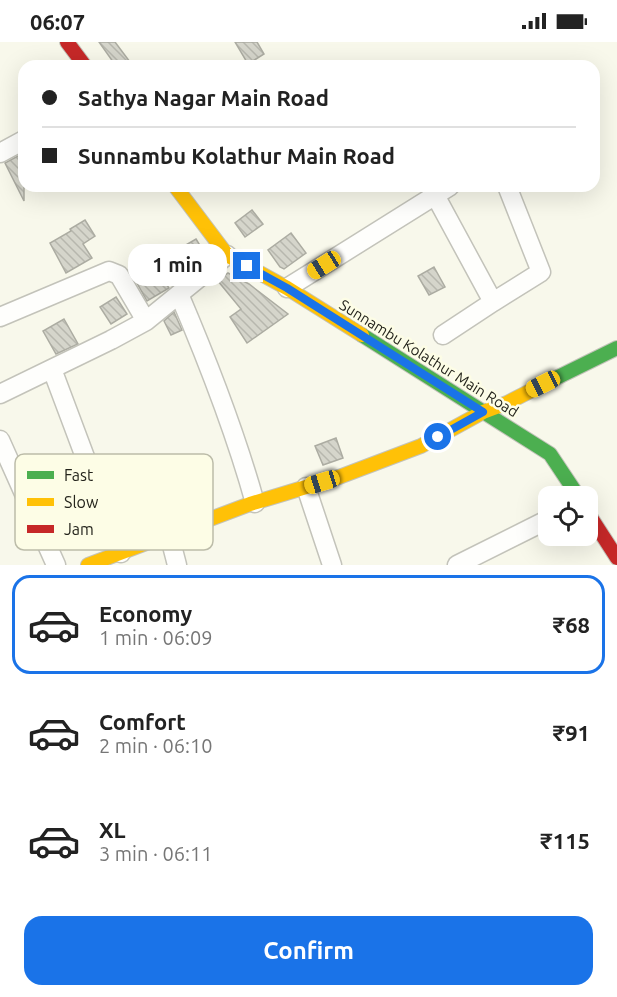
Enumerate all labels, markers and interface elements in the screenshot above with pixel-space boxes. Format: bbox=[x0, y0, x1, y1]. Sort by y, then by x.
text: 06:07 bbox=[30, 9, 85, 34]
text: Sathya Nagar Main Road bbox=[78, 85, 329, 110]
text: Sunnambu Kolathur Main Road bbox=[78, 143, 395, 168]
callout: 1 min bbox=[127, 245, 226, 287]
car bbox=[304, 248, 344, 282]
route end bbox=[233, 252, 260, 279]
text: 1 min bbox=[152, 253, 203, 276]
street label: Sunnambu Kolathur Main Road bbox=[337, 296, 521, 420]
car bbox=[523, 368, 563, 400]
route start bbox=[424, 423, 451, 450]
legend bbox=[15, 454, 213, 550]
text: Fast bbox=[64, 466, 94, 484]
car bbox=[302, 468, 342, 496]
map controls bbox=[538, 486, 598, 546]
button: locate bbox=[538, 486, 598, 546]
text: Slow bbox=[64, 493, 99, 511]
text: Jam bbox=[64, 520, 94, 538]
icon: car bbox=[27, 598, 81, 652]
text: Economy bbox=[99, 601, 192, 626]
text: ₹68 bbox=[553, 612, 590, 637]
text: 1 min · 06:09 bbox=[99, 626, 213, 649]
icon: car bbox=[27, 706, 81, 760]
text: Comfort bbox=[99, 709, 186, 734]
text: ₹91 bbox=[553, 720, 590, 745]
text: 2 min · 06:10 bbox=[99, 734, 213, 757]
icon: car bbox=[27, 814, 81, 868]
text: XL bbox=[99, 817, 126, 842]
text: ₹115 bbox=[540, 828, 590, 853]
text: 3 min · 06:11 bbox=[99, 842, 213, 865]
button: Confirm bbox=[24, 916, 593, 985]

